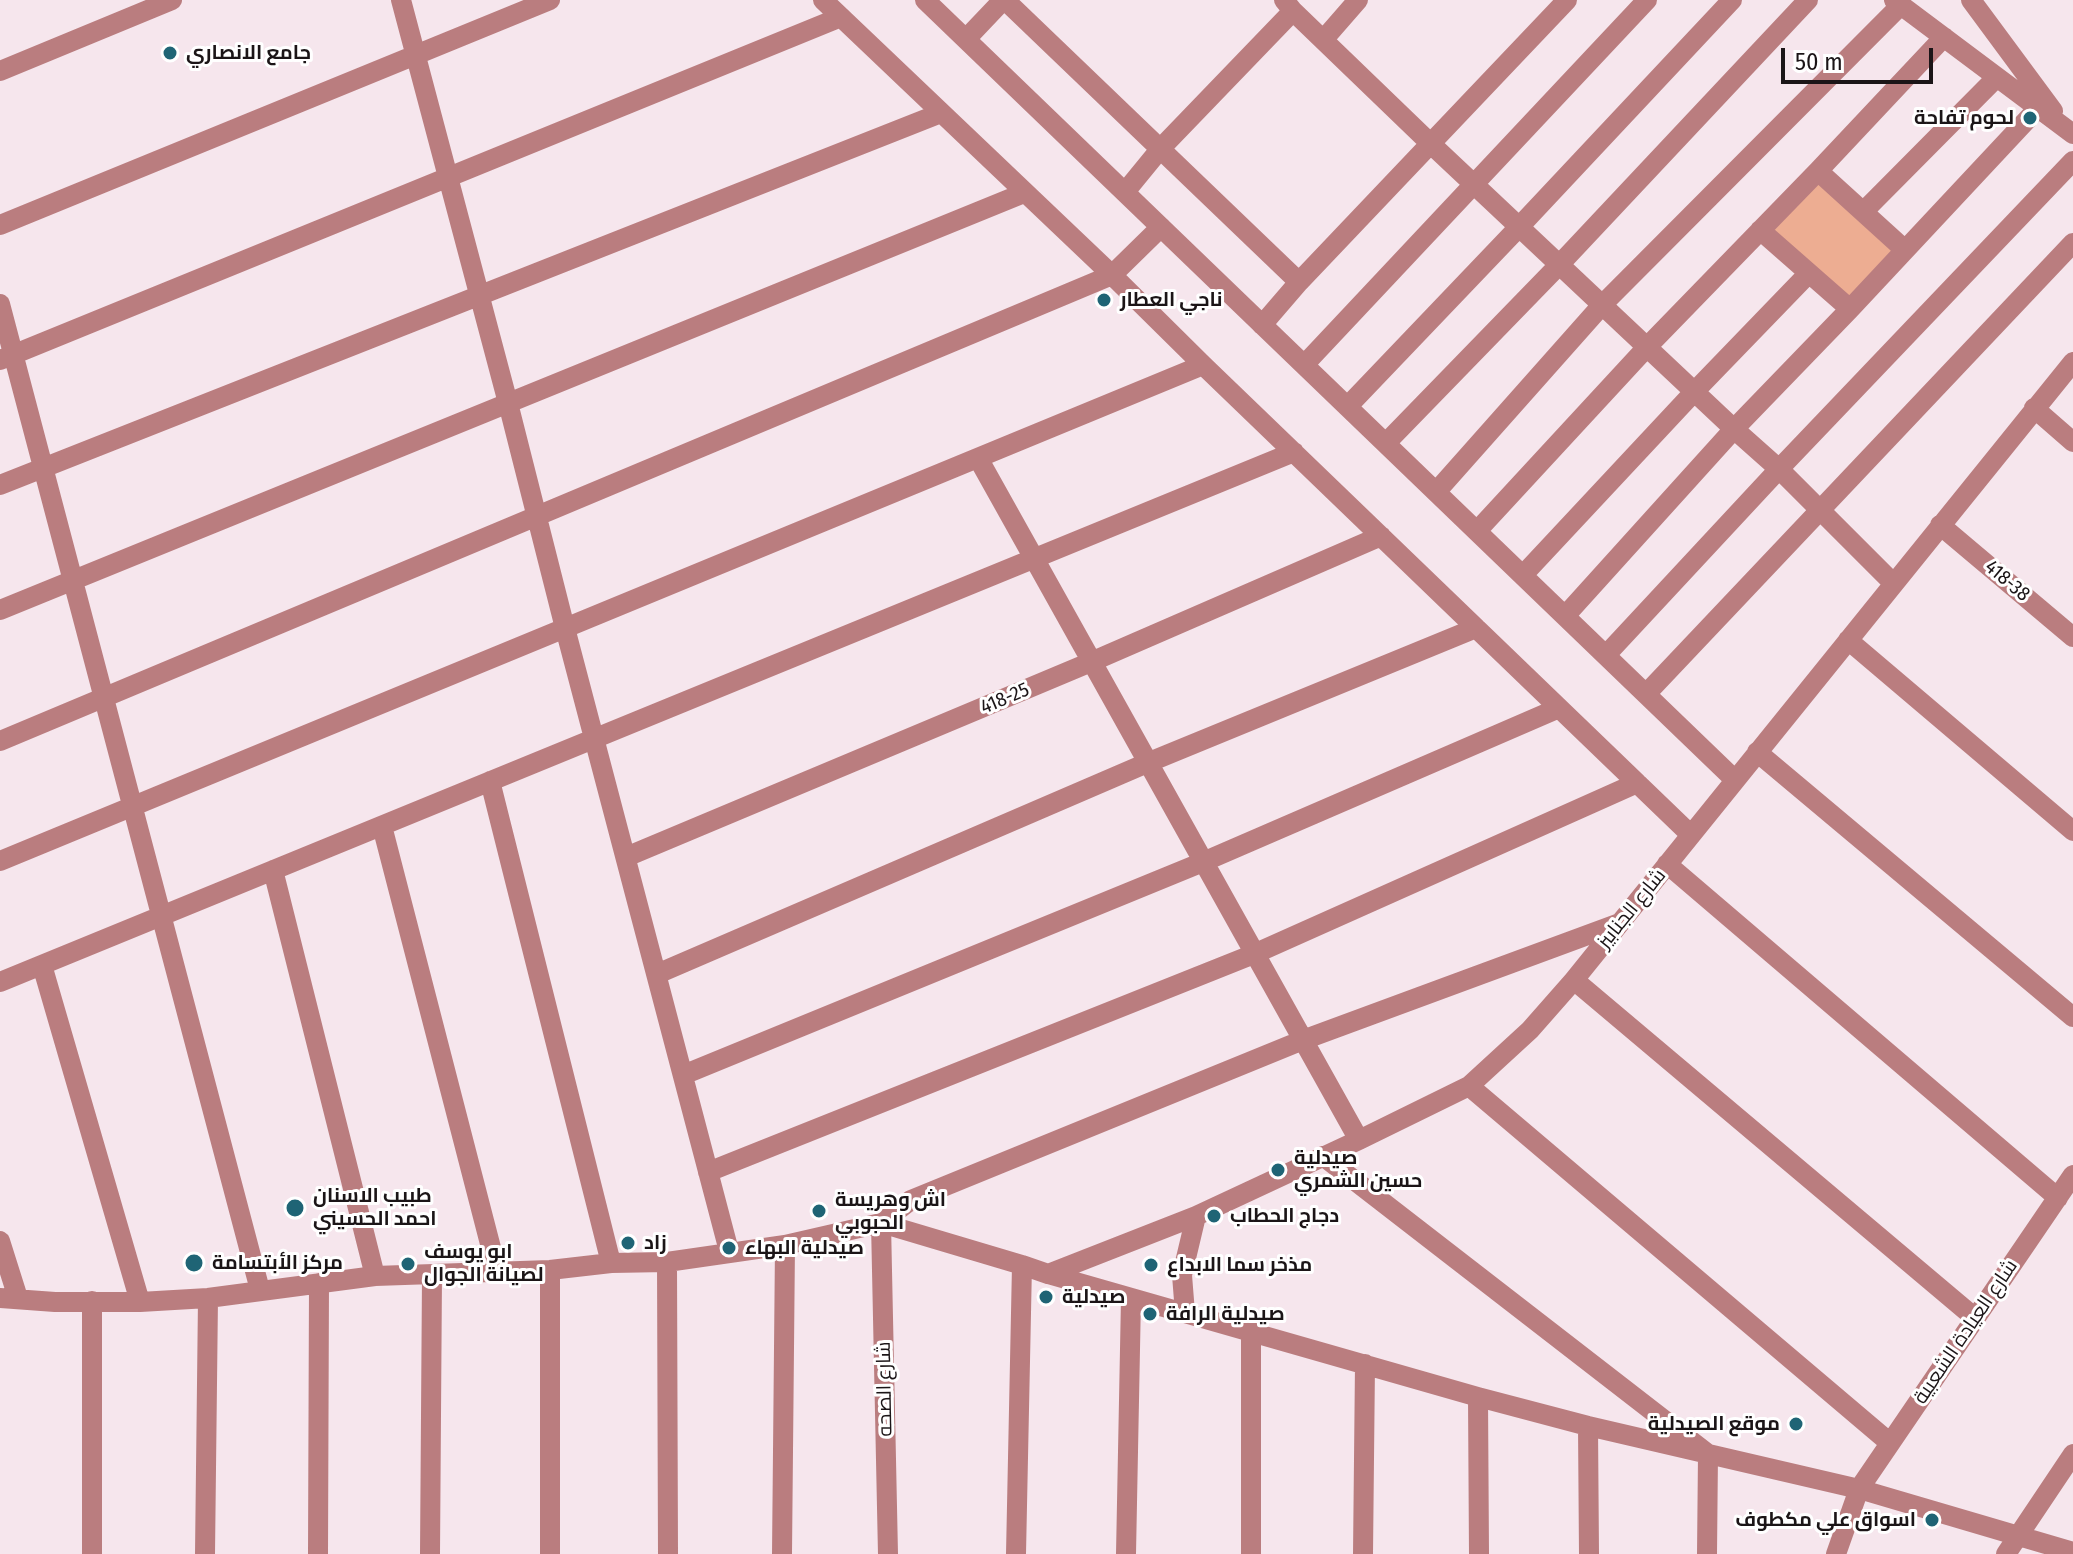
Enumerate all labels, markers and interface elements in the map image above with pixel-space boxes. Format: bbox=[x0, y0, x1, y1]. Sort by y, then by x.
scale bar bbox=[1785, 32, 1937, 82]
place label: جامع الانصاري bbox=[186, 41, 311, 65]
marker: جامع الانصاري bbox=[161, 44, 179, 62]
text: 50 m bbox=[1795, 48, 1843, 76]
place label: لحوم تفاحة bbox=[1914, 106, 2014, 130]
marker: لحوم تفاحة bbox=[2021, 109, 2039, 127]
place label: ناجي العطار bbox=[1120, 288, 1223, 312]
marker: ناجي العطار bbox=[1095, 291, 1113, 309]
street label: 418-38 bbox=[1980, 555, 2034, 607]
street label: 418-25 bbox=[977, 678, 1033, 720]
street label: شارع الجنابيز bbox=[1593, 864, 1671, 954]
place label: صيدلية حسين الشمري bbox=[1294, 1146, 1422, 1193]
marker: صيدلية حسين الشمري bbox=[1269, 1161, 1287, 1179]
place label: طبيب الاسنان احمد الحسيني bbox=[313, 1184, 437, 1231]
place label: اش وهريسة الحبوبي bbox=[835, 1188, 946, 1235]
marker: طبيب الاسنان احمد الحسيني bbox=[284, 1197, 306, 1219]
marker: اش وهريسة الحبوبي bbox=[810, 1202, 828, 1220]
place label: دجاج الحطاب bbox=[1230, 1204, 1339, 1228]
marker: دجاج الحطاب bbox=[1205, 1207, 1223, 1225]
place label: زاد bbox=[644, 1231, 667, 1255]
marker: زاد bbox=[619, 1234, 637, 1252]
place label: صيدلية البهاء bbox=[745, 1236, 864, 1260]
marker: صيدلية البهاء bbox=[720, 1239, 738, 1257]
place label: ابو يوسف لصيانة الجوال bbox=[424, 1240, 544, 1287]
place label: مركز الأبتسامة bbox=[212, 1251, 343, 1275]
marker: مركز الأبتسامة bbox=[183, 1252, 205, 1274]
place label: مذخر سما الابداع bbox=[1167, 1253, 1312, 1277]
marker: ابو يوسف لصيانة الجوال bbox=[399, 1255, 417, 1273]
street label: شارع العيادة الشعبية bbox=[1909, 1255, 2023, 1409]
marker: مذخر سما الابداع bbox=[1142, 1256, 1160, 1274]
place label: صيدلية bbox=[1062, 1285, 1125, 1309]
marker: صيدلية bbox=[1037, 1288, 1055, 1306]
place label: صيدلية الرافة bbox=[1166, 1302, 1285, 1326]
marker: صيدلية الرافة bbox=[1141, 1305, 1159, 1323]
street label: شارع الصحه bbox=[872, 1341, 898, 1437]
place label: موقع الصيدلية bbox=[1648, 1412, 1780, 1436]
marker: موقع الصيدلية bbox=[1787, 1415, 1805, 1433]
place label: اسواق علي مكطوف bbox=[1735, 1508, 1916, 1532]
marker: اسواق علي مكطوف bbox=[1923, 1511, 1941, 1529]

